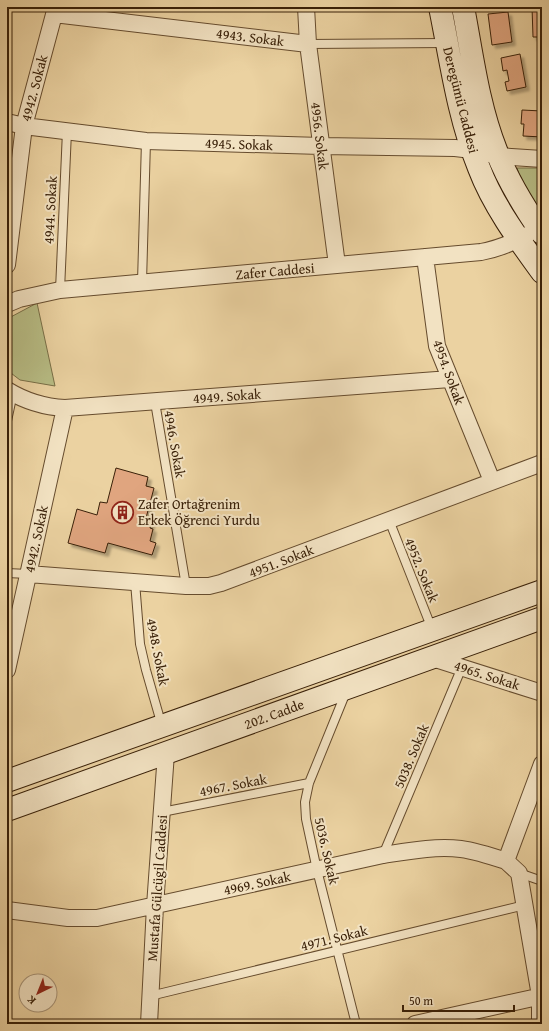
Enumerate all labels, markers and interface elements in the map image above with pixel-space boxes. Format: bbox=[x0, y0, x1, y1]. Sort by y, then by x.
street label: 4943. Sokak bbox=[215, 23, 286, 51]
street label: Deregümü Caddesi bbox=[438, 45, 484, 155]
street label: 4942. Sokak bbox=[16, 52, 53, 124]
street label: 4956. Sokak bbox=[306, 101, 334, 172]
street label: 4945. Sokak bbox=[205, 133, 274, 155]
street label: 4944. Sokak bbox=[38, 175, 62, 245]
street label: Zafer Caddesi bbox=[235, 258, 315, 284]
street label: 4954. Sokak bbox=[428, 337, 470, 408]
street label: 4949. Sokak bbox=[192, 384, 263, 408]
street label: 4946. Sokak bbox=[159, 409, 191, 480]
place label: Zafer Ortağrenim Erkek Öğrenci Yurdu bbox=[138, 494, 260, 530]
building icon: Zafer Ortağrenim Erkek Öğrenci Yurdu bbox=[109, 499, 135, 525]
street label: 4942. Sokak bbox=[19, 503, 53, 574]
street label: 4952. Sokak bbox=[400, 535, 444, 606]
street label: 4951. Sokak bbox=[246, 539, 317, 583]
street label: 4948. Sokak bbox=[142, 617, 174, 688]
street label: 4965. Sokak bbox=[451, 655, 523, 695]
street label: 202. Cadde bbox=[241, 694, 307, 734]
street label: 5038. Sokak bbox=[388, 720, 434, 791]
street label: 4967. Sokak bbox=[198, 769, 269, 801]
street label: Mustafa Gülcügil Caddesi bbox=[142, 814, 172, 962]
street label: 5036. Sokak bbox=[310, 815, 345, 887]
street label: 4969. Sokak bbox=[222, 866, 293, 900]
street label: 4971. Sokak bbox=[298, 920, 370, 956]
north arrow bbox=[18, 973, 58, 1013]
scale bar bbox=[403, 987, 514, 1013]
text: K bbox=[23, 992, 39, 1009]
text: 50 m bbox=[409, 992, 433, 1009]

